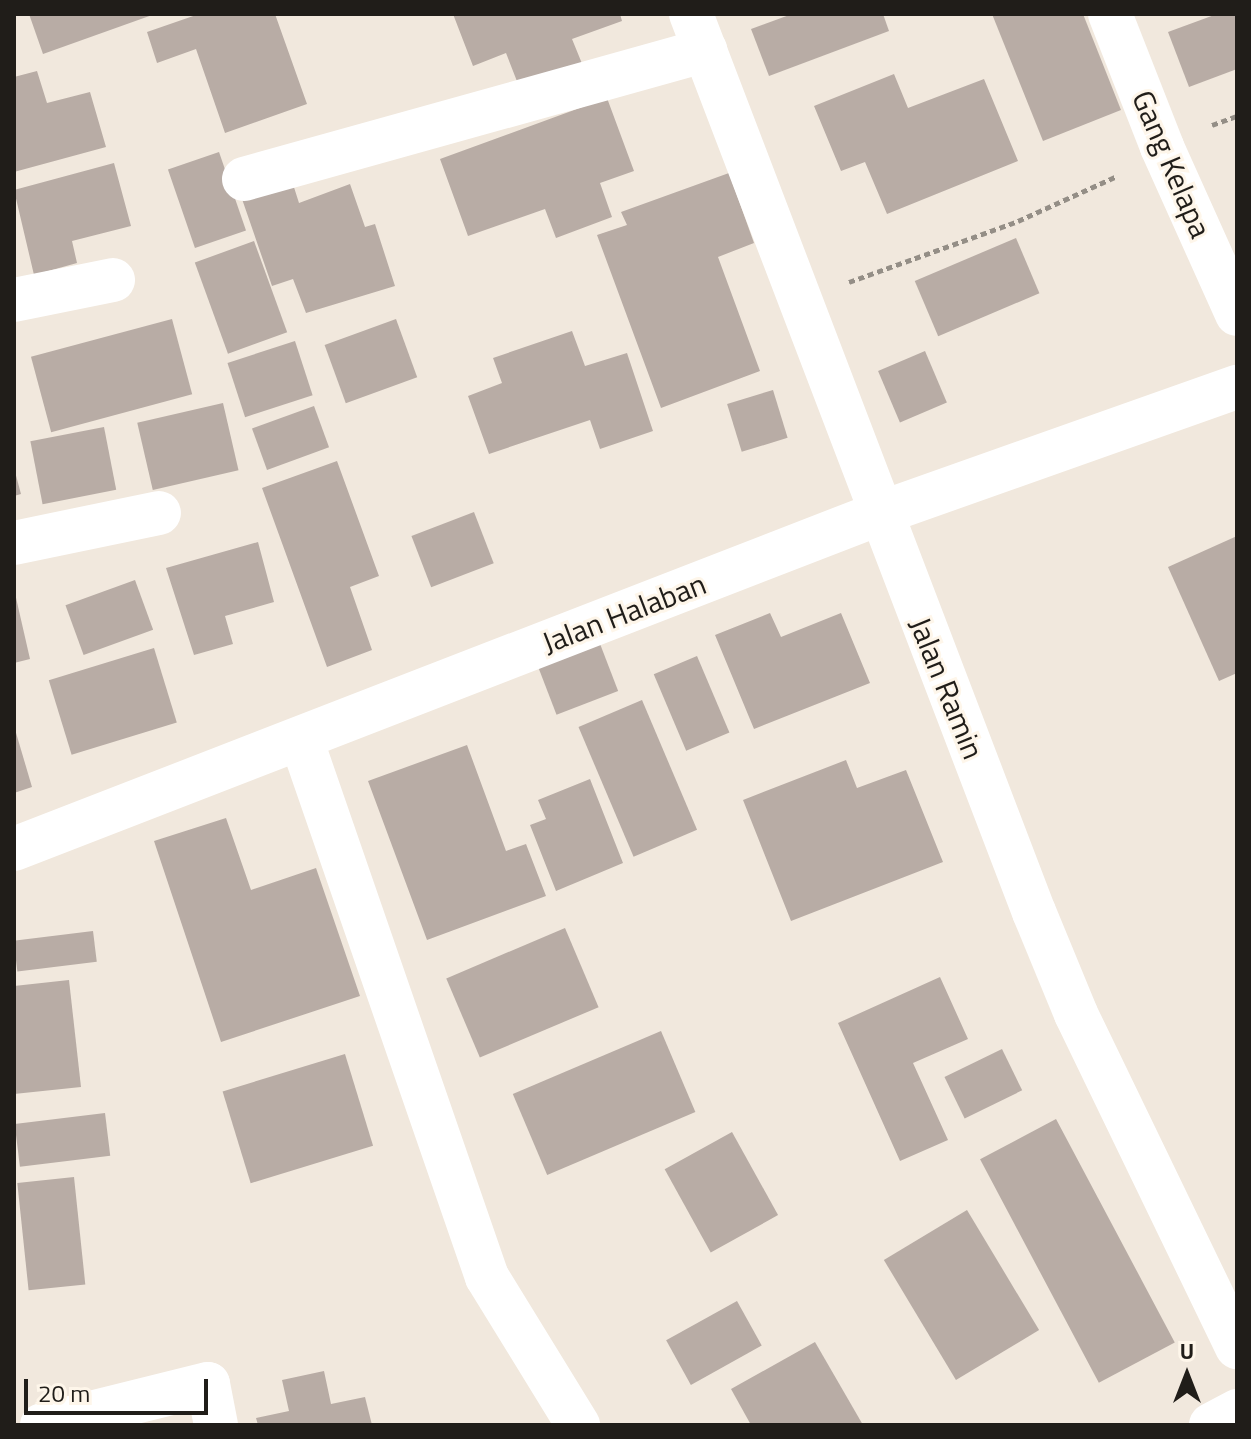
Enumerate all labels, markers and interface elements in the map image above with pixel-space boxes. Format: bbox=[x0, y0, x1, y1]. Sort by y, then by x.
street label: Gang Kelapa bbox=[1125, 85, 1219, 243]
street label: Jalan Halaban bbox=[537, 565, 711, 661]
street label: Jalan Ramin bbox=[902, 612, 992, 764]
text: U bbox=[1180, 1334, 1194, 1368]
north arrow bbox=[1147, 1335, 1227, 1415]
scale bar bbox=[28, 1363, 212, 1413]
text: 20 m bbox=[38, 1375, 90, 1411]

